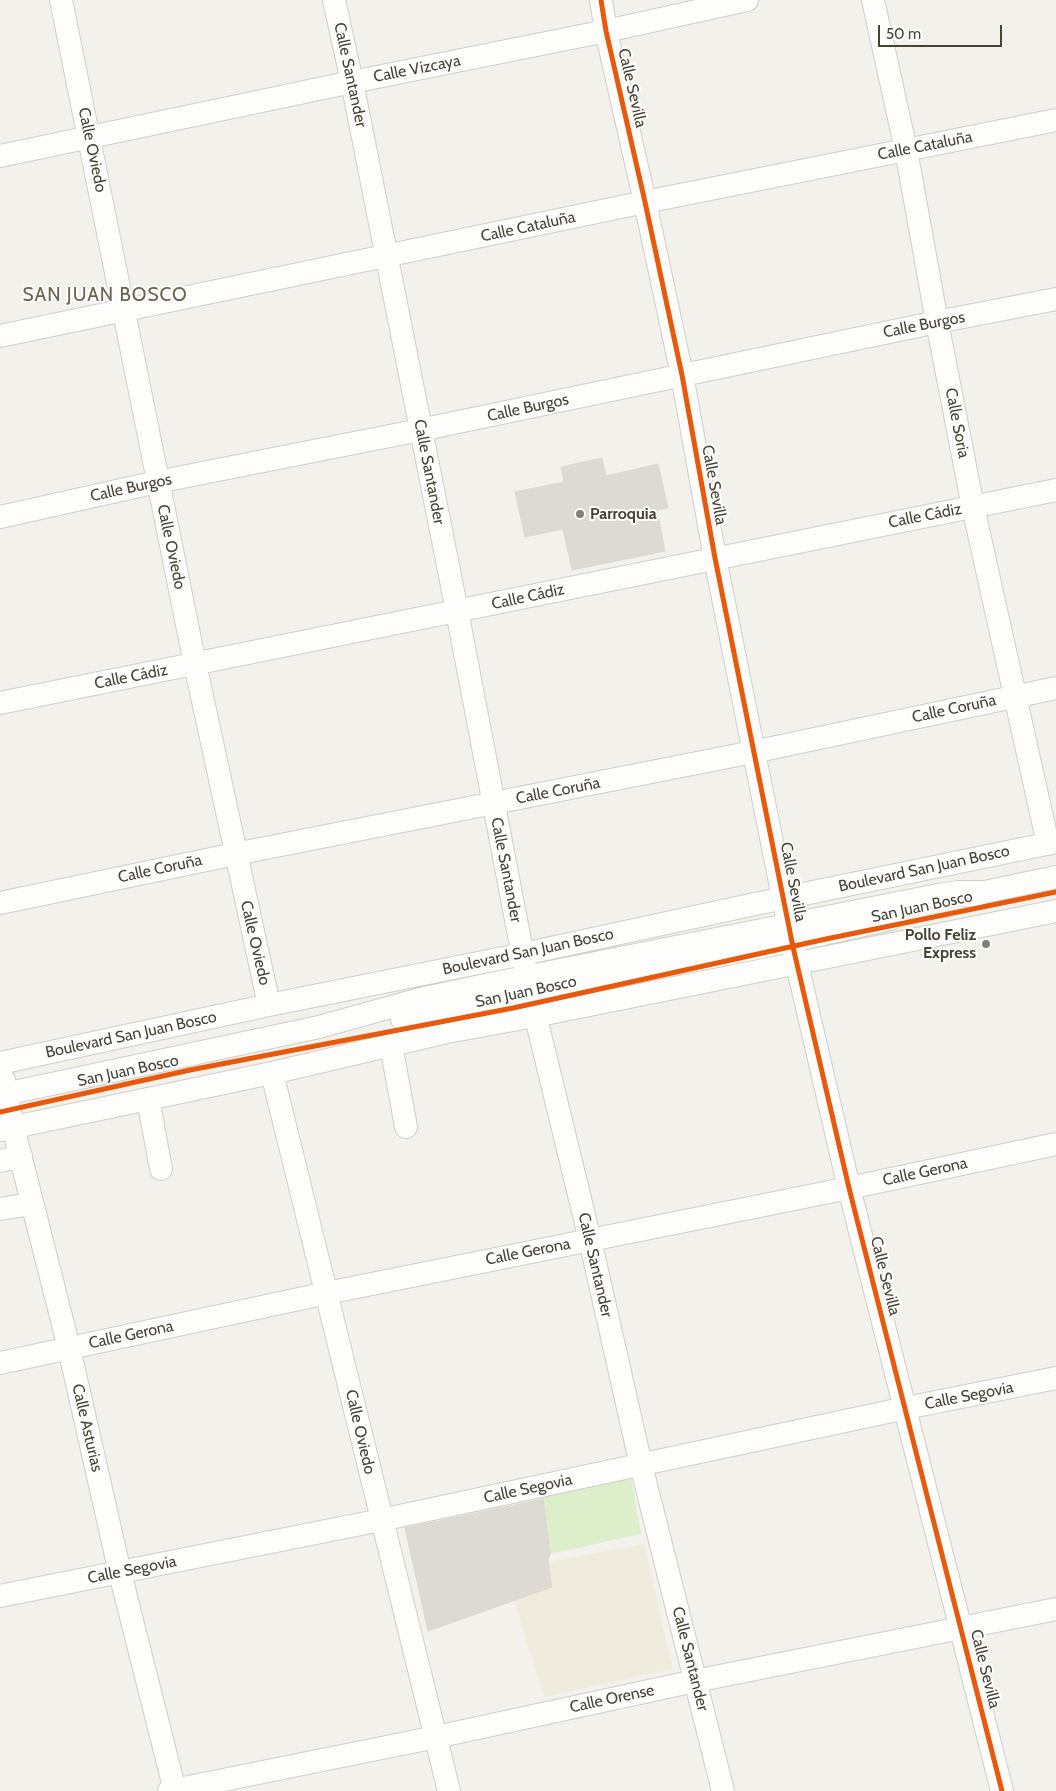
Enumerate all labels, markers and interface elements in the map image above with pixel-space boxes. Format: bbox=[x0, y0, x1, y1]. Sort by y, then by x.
scale bar bbox=[881, 15, 1005, 47]
street label: Calle Santander bbox=[330, 21, 370, 129]
text: 50 m bbox=[886, 25, 921, 43]
street label: Calle Sevilla bbox=[614, 46, 650, 130]
street label: Calle Vizcaya bbox=[372, 51, 462, 87]
street label: Calle Oviedo bbox=[74, 106, 110, 194]
street label: Calle Cataluña bbox=[876, 127, 974, 165]
street label: Calle Cataluña bbox=[479, 208, 577, 246]
district label: SAN JUAN BOSCO bbox=[21, 284, 189, 306]
street label: Calle Burgos bbox=[881, 308, 967, 342]
street label: Calle Soria bbox=[941, 386, 973, 460]
street label: Calle Burgos bbox=[485, 390, 571, 426]
street label: Calle Santander bbox=[409, 418, 449, 526]
street label: Calle Sevilla bbox=[698, 444, 730, 526]
street label: Calle Burgos bbox=[88, 470, 174, 506]
street label: Calle Cádiz bbox=[887, 500, 963, 532]
street label: Calle Oviedo bbox=[153, 503, 189, 591]
place label: Parroquia bbox=[590, 504, 657, 524]
marker: Parroquia bbox=[574, 508, 586, 520]
street label: Calle Cádiz bbox=[490, 580, 566, 614]
street label: Calle Cádiz bbox=[93, 661, 169, 693]
street label: Calle Coruña bbox=[910, 691, 998, 727]
street label: Calle Coruña bbox=[514, 773, 602, 809]
street label: Calle Santander bbox=[486, 816, 526, 924]
street label: Calle Sevilla bbox=[776, 841, 810, 923]
street label: Boulevard San Juan Bosco bbox=[837, 841, 1011, 897]
street label: Calle Coruña bbox=[116, 851, 204, 887]
street label: San Juan Bosco bbox=[870, 887, 974, 927]
street label: Calle Oviedo bbox=[236, 899, 274, 987]
street label: Boulevard San Juan Bosco bbox=[441, 924, 615, 980]
place label: Pollo Feliz Express bbox=[905, 925, 976, 963]
marker: Pollo Feliz Express bbox=[980, 938, 992, 950]
street label: San Juan Bosco bbox=[474, 972, 578, 1012]
street label: Boulevard San Juan Bosco bbox=[44, 1007, 218, 1063]
street label: San Juan Bosco bbox=[76, 1051, 180, 1091]
street label: Calle Gerona bbox=[881, 1154, 969, 1190]
street label: Calle Santander bbox=[574, 1211, 616, 1319]
street label: Calle Gerona bbox=[484, 1234, 572, 1270]
street label: Calle Sevilla bbox=[866, 1234, 904, 1318]
street label: Calle Gerona bbox=[87, 1317, 175, 1353]
street label: Calle Segovia bbox=[923, 1378, 1015, 1414]
street label: Calle Asturias bbox=[68, 1382, 106, 1474]
street label: Calle Oviedo bbox=[341, 1388, 379, 1476]
street label: Calle Segovia bbox=[482, 1470, 574, 1508]
street label: Calle Segovia bbox=[86, 1552, 178, 1588]
street label: Calle Santander bbox=[668, 1605, 712, 1713]
street label: Calle Sevilla bbox=[966, 1627, 1004, 1711]
street label: Calle Orense bbox=[568, 1681, 656, 1717]

